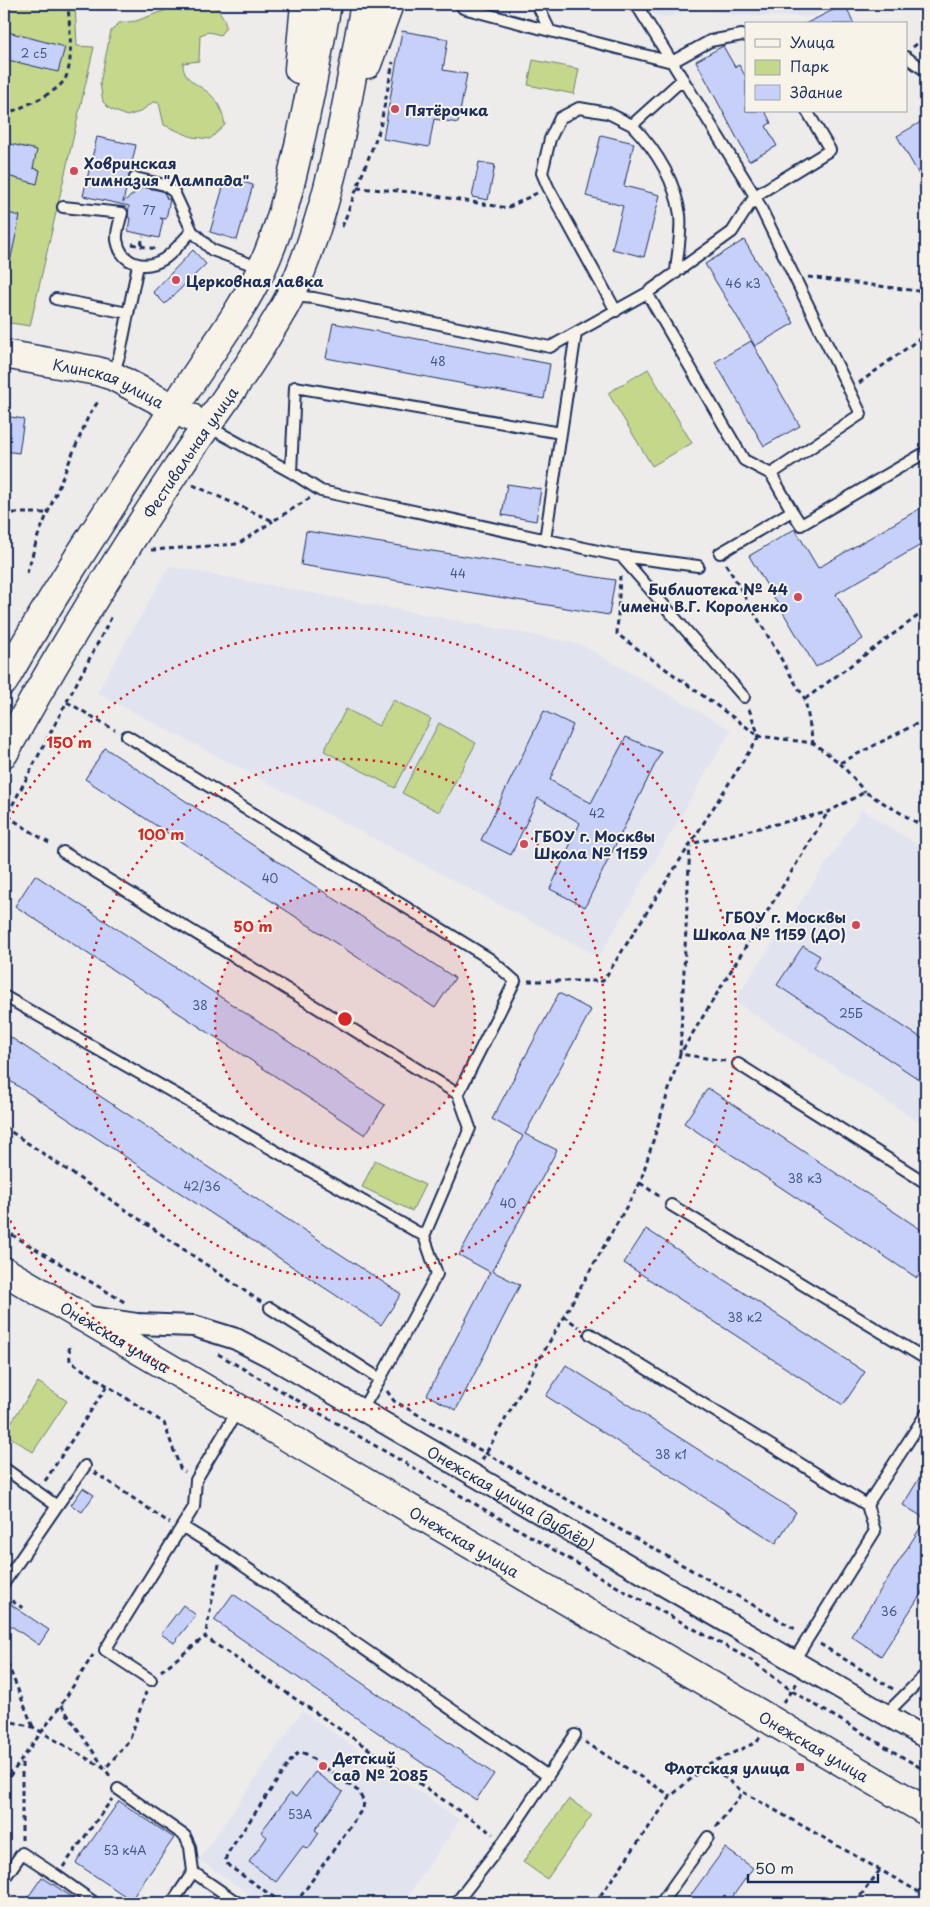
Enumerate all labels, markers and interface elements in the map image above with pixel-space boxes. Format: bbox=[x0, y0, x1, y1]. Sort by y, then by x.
legend bbox=[745, 22, 908, 112]
text: Улица bbox=[790, 30, 835, 53]
house number: 2 с5 bbox=[21, 44, 47, 62]
text: Парк bbox=[790, 54, 829, 77]
text: Здание bbox=[790, 80, 843, 103]
place label: Пятёрочка bbox=[405, 98, 489, 121]
marker: Пятёрочка bbox=[389, 103, 401, 115]
place label: Ховринская гимназия "Лампада" bbox=[84, 151, 249, 191]
marker: Ховринская гимназия "Лампада" bbox=[68, 165, 80, 177]
house number: 77 bbox=[142, 201, 156, 219]
place label: Церковная лавка bbox=[186, 269, 324, 292]
marker: Церковная лавка bbox=[170, 274, 182, 286]
house number: 46 к3 bbox=[725, 274, 761, 292]
street label: Клинская улица bbox=[51, 352, 169, 413]
house number: 48 bbox=[430, 352, 446, 370]
street label: Фестивальная улица bbox=[137, 381, 243, 522]
house number: 44 bbox=[450, 564, 466, 582]
place label: Библиотека № 44 имени В.Г. Короленко bbox=[621, 577, 788, 617]
marker: Библиотека № 44 имени В.Г. Короленко bbox=[792, 591, 804, 603]
text: 150 m bbox=[46, 730, 92, 753]
house number: 42 bbox=[589, 804, 605, 822]
text: 100 m bbox=[138, 822, 184, 845]
place label: ГБОУ г. Москвы Школа № 1159 bbox=[534, 824, 655, 864]
marker: ГБОУ г. Москвы Школа № 1159 bbox=[518, 838, 530, 850]
house number: 40 bbox=[262, 869, 279, 887]
place label: ГБОУ г. Москвы Школа № 1159 (ДО) bbox=[693, 905, 846, 945]
text: 50 m bbox=[234, 914, 272, 937]
marker: ГБОУ г. Москвы Школа № 1159 (ДО) bbox=[850, 919, 862, 931]
house number: 38 bbox=[192, 996, 208, 1014]
house number: 25Б bbox=[839, 1004, 863, 1022]
centre of rings bbox=[336, 1010, 354, 1028]
house number: 38 к3 bbox=[788, 1169, 822, 1187]
house number: 42/36 bbox=[183, 1177, 221, 1195]
house number: 40 bbox=[500, 1194, 517, 1212]
street label: Онежская улица bbox=[56, 1295, 175, 1378]
house number: 38 к2 bbox=[728, 1308, 762, 1326]
street label: Онежская улица (дублёр) bbox=[423, 1442, 599, 1554]
house number: 38 к1 bbox=[655, 1445, 687, 1463]
street label: Онежская улица bbox=[407, 1503, 523, 1581]
house number: 36 bbox=[881, 1602, 897, 1620]
street label: Онежская улица bbox=[755, 1704, 874, 1787]
place label: Детский сад № 2085 bbox=[332, 1746, 428, 1786]
place label: Флотская улица bbox=[665, 1756, 791, 1779]
marker: Детский сад № 2085 bbox=[317, 1760, 329, 1772]
marker: Флотская улица bbox=[794, 1761, 806, 1773]
house number: 53А bbox=[288, 1805, 312, 1823]
house number: 53 к4А bbox=[103, 1841, 147, 1859]
scale bar bbox=[748, 1852, 878, 1884]
text: 50 m bbox=[755, 1856, 794, 1879]

